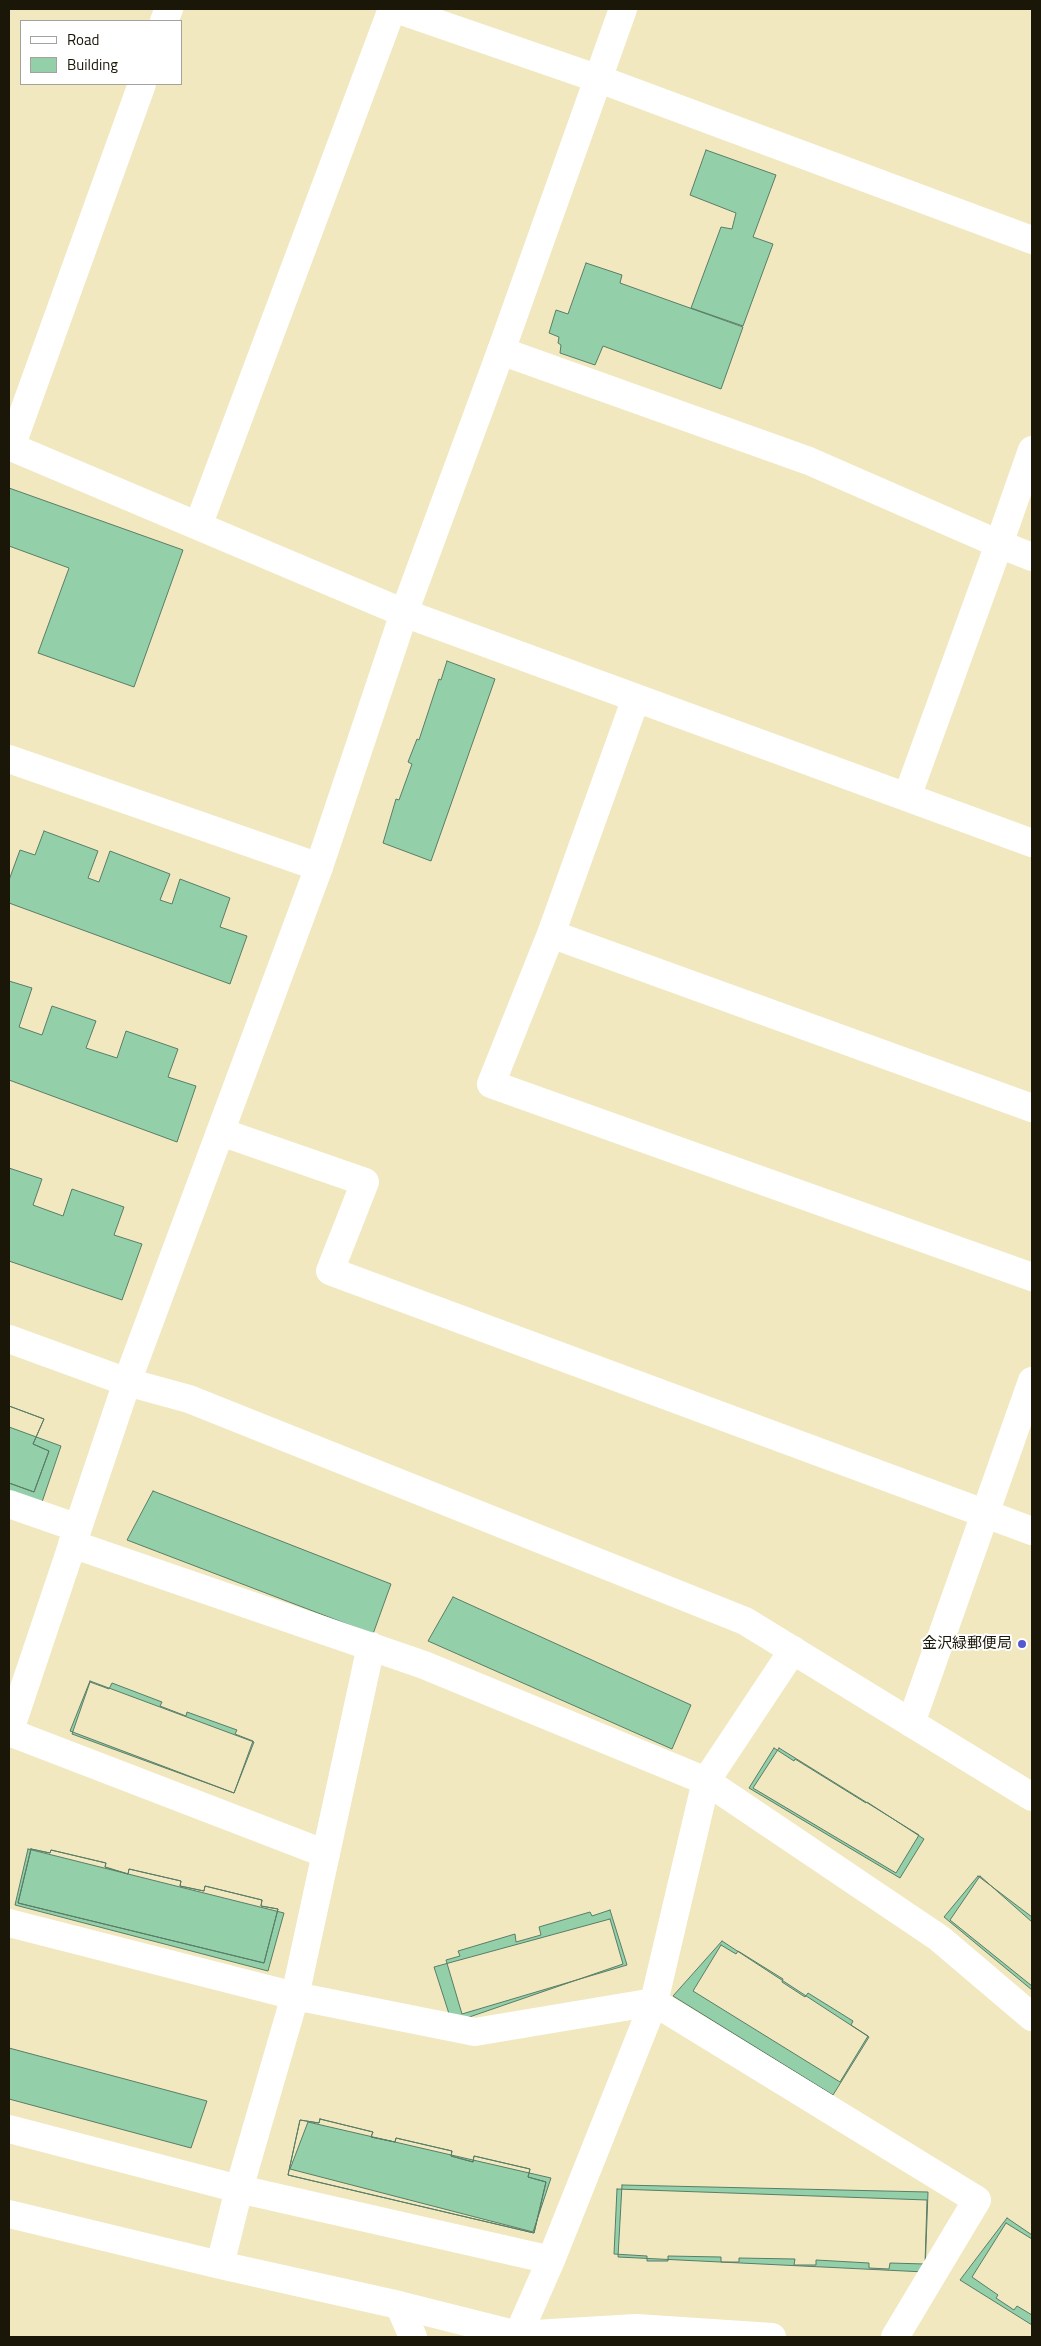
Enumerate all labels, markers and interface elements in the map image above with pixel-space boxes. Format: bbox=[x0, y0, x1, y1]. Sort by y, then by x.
legend bbox=[20, 20, 182, 85]
text: Road bbox=[67, 28, 99, 51]
text: Building bbox=[67, 53, 118, 76]
place label: 金沢緑郵便局 bbox=[922, 1635, 1012, 1653]
marker: 金沢緑郵便局 bbox=[1016, 1638, 1028, 1650]

